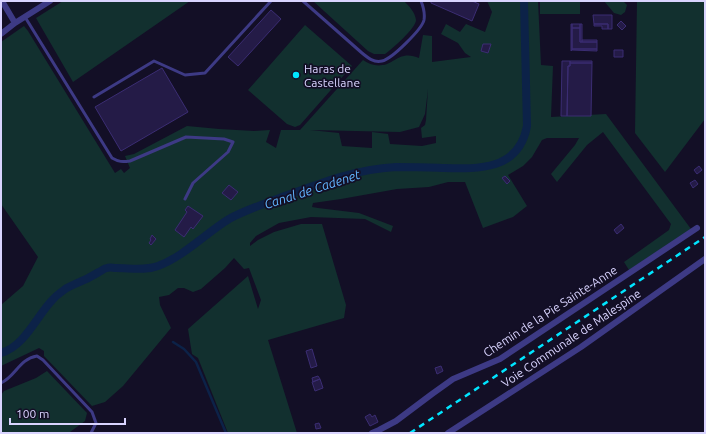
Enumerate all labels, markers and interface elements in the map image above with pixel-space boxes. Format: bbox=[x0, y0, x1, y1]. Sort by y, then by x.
place label: Haras de Castellane bbox=[304, 62, 360, 89]
marker: Haras de Castellane bbox=[291, 70, 301, 80]
water label: Canal de Cadenet bbox=[262, 167, 363, 211]
street label: Chemin de la Pie Sainte-Anne bbox=[481, 263, 619, 359]
street label: Voie Communale de Malespine bbox=[499, 286, 643, 390]
scale bar bbox=[10, 400, 125, 426]
text: 100 m bbox=[16, 407, 49, 420]

